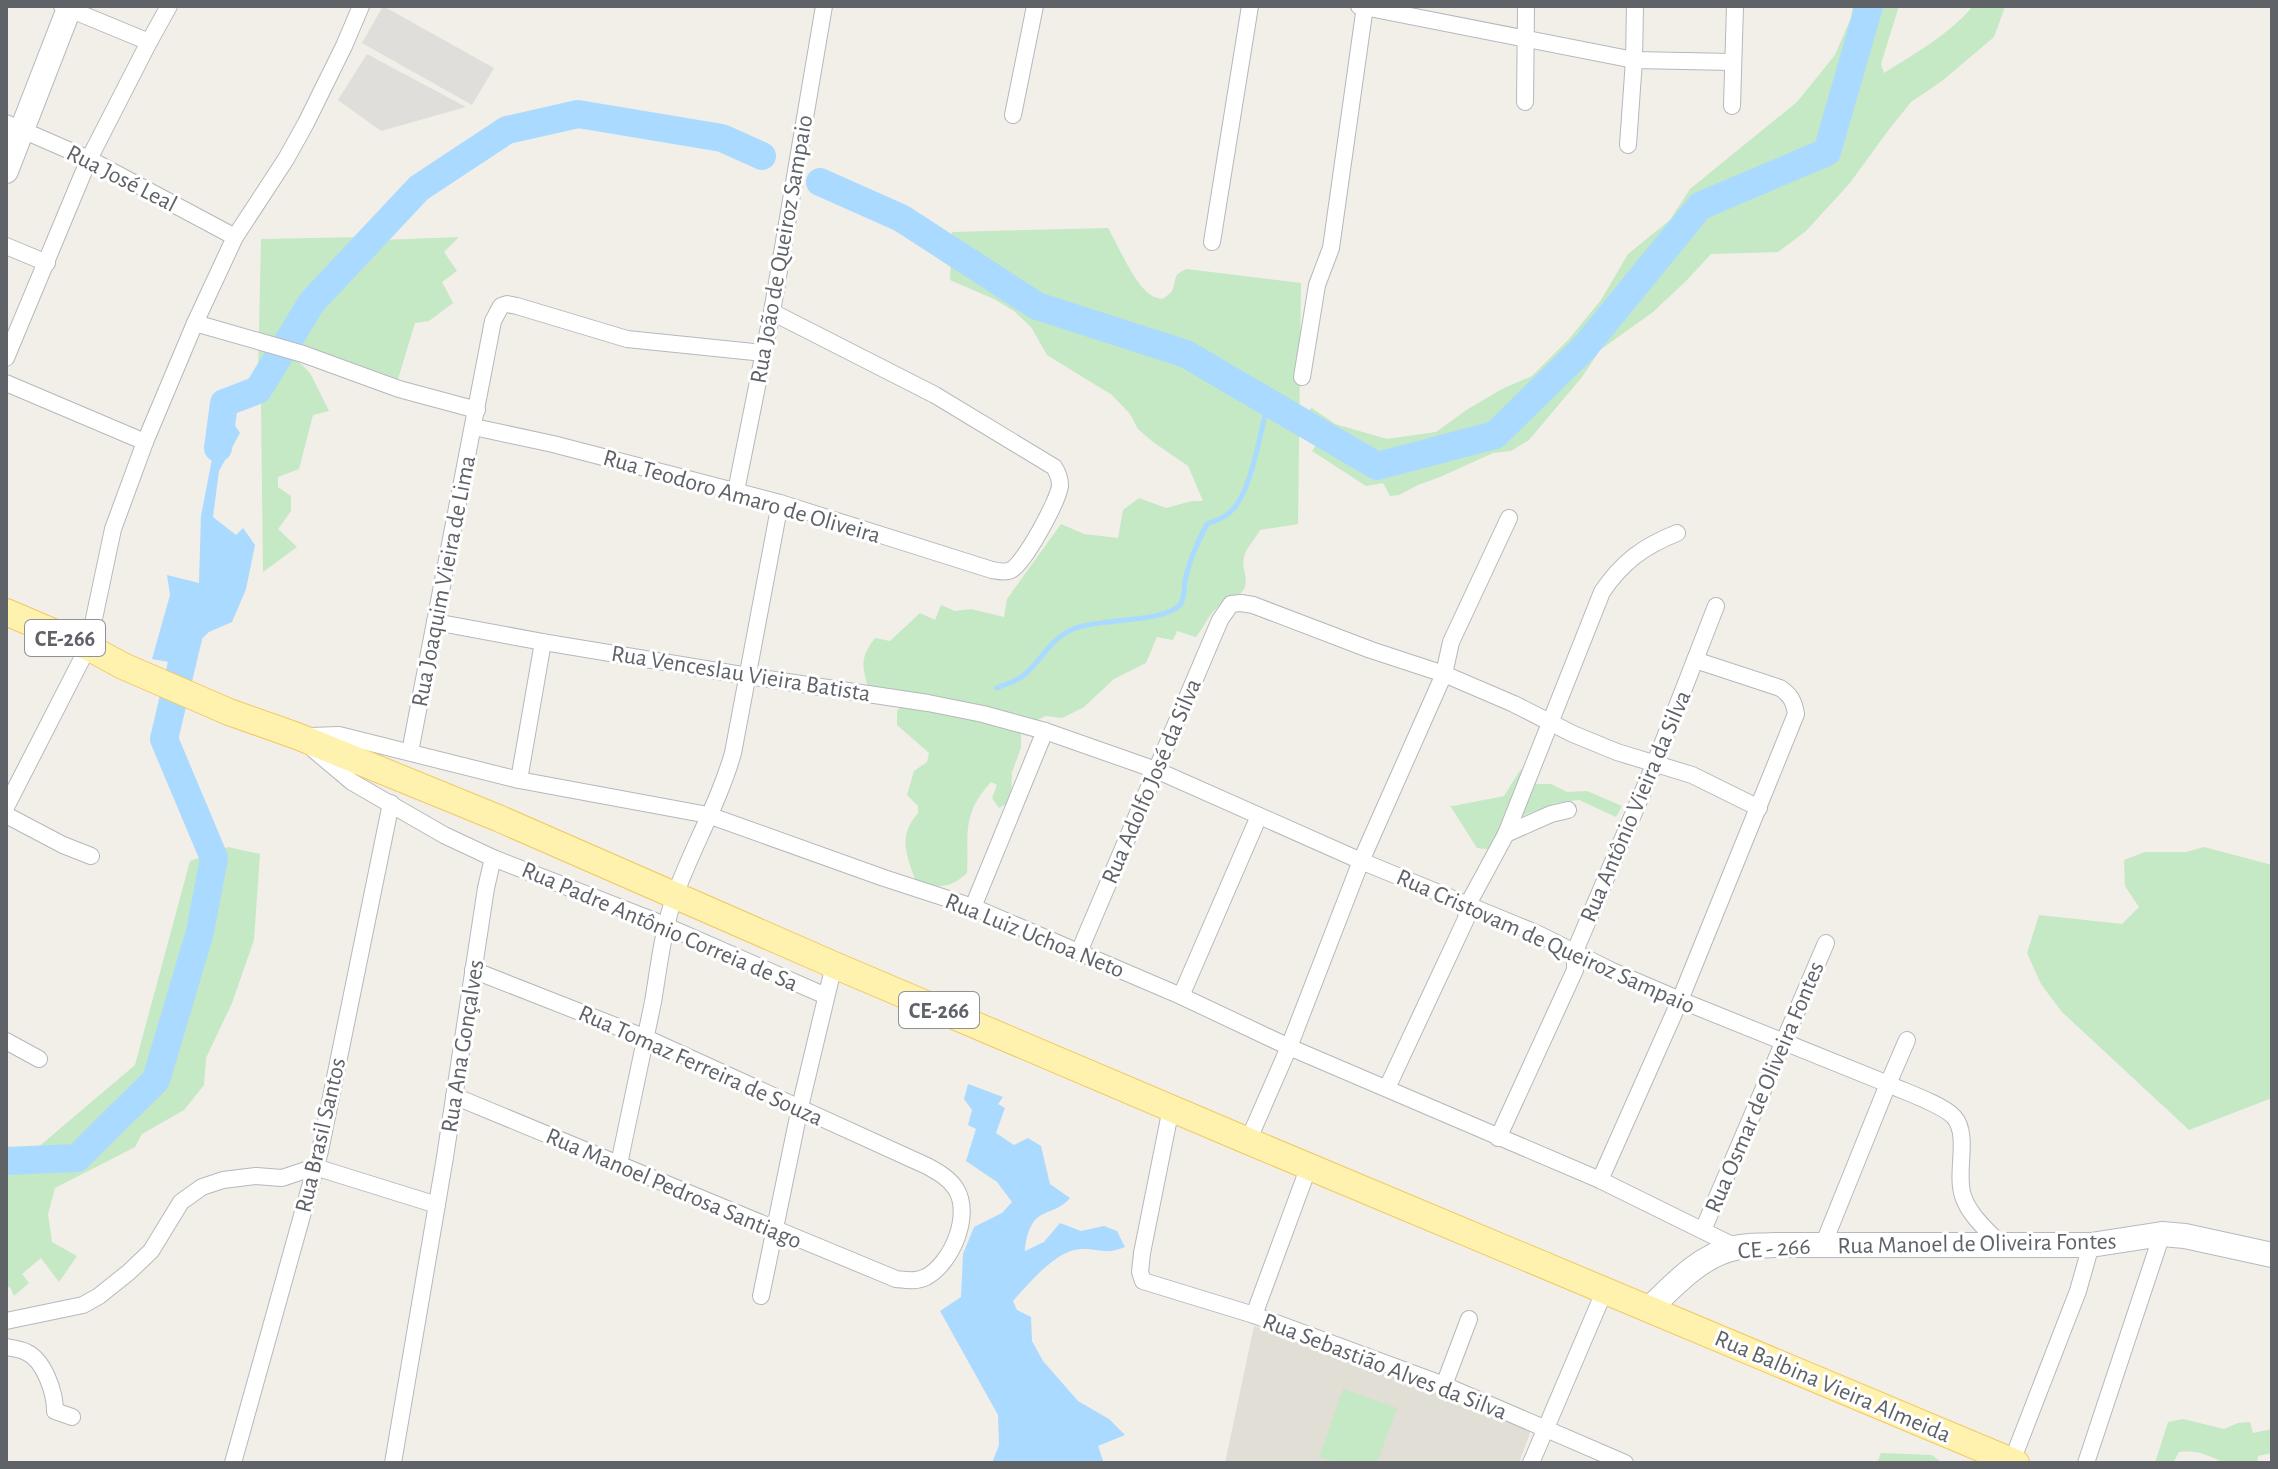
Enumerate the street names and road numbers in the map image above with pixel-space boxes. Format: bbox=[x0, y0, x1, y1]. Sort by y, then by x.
street label: Rua João de Queiroz Sampaio bbox=[747, 113, 817, 385]
street label: Rua José Leal bbox=[62, 141, 181, 217]
street label: Rua Teodoro Amaro de Oliveira bbox=[600, 446, 883, 548]
street label: Rua Joaquim Vieira de Lima bbox=[408, 453, 480, 709]
road number: CE-266 bbox=[25, 620, 105, 656]
street label: Rua Venceslau Vieira Batista bbox=[609, 642, 872, 706]
street label: Rua Adolfo José da Silva bbox=[1098, 675, 1206, 887]
street label: Rua Antônio Vieira da Silva bbox=[1576, 687, 1696, 926]
street label: Rua Padre Antônio Correia de Sa bbox=[518, 858, 801, 996]
street label: Rua Cristovam de Queiroz Sampaio bbox=[1393, 865, 1698, 1019]
street label: Rua Luiz Uchoa Neto bbox=[942, 889, 1128, 983]
street label: Rua Ana Gonçalves bbox=[437, 958, 489, 1134]
street label: Rua Osmar de Oliveira Fontes bbox=[1701, 958, 1829, 1217]
road number: CE-266 bbox=[899, 992, 979, 1028]
street label: Rua Tomaz Ferreira de Souza bbox=[575, 1001, 826, 1131]
street label: Rua Brasil Santos bbox=[292, 1056, 350, 1215]
street label: Rua Manoel Pedrosa Santiago bbox=[542, 1124, 805, 1254]
street label: Rua Manoel de Oliveira Fontes bbox=[1837, 1230, 2117, 1258]
street label: CE - 266 bbox=[1737, 1234, 1811, 1264]
street label: Rua Sebastião Alves da Silva bbox=[1259, 1309, 1510, 1425]
street label: Rua Balbina Vieira Almeida bbox=[1711, 1326, 1954, 1448]

